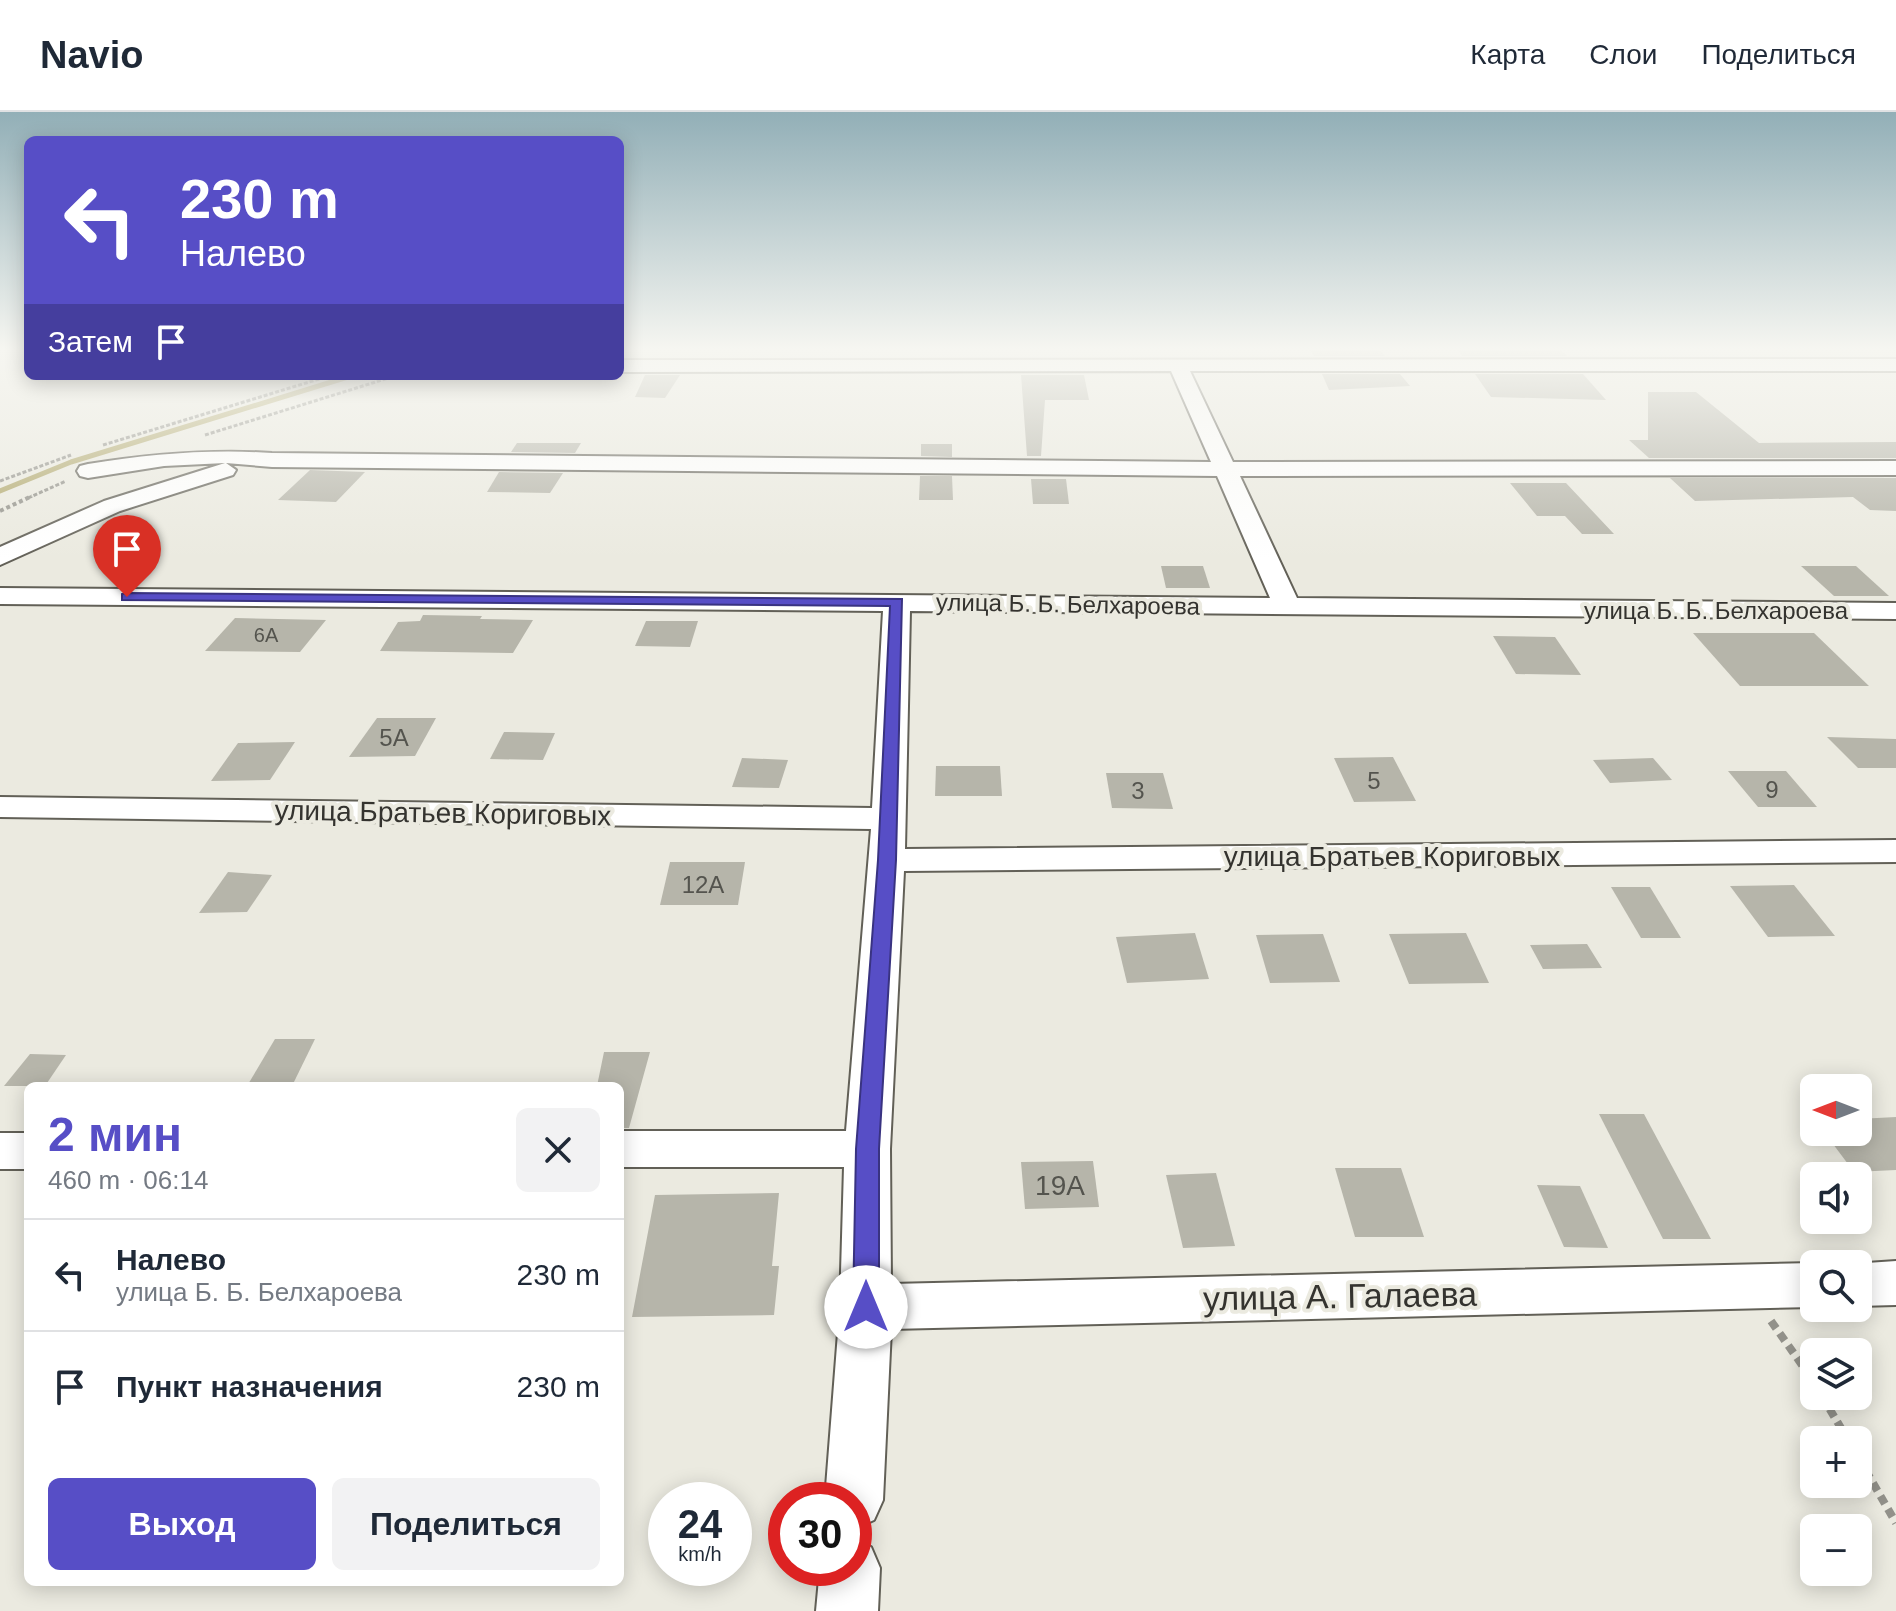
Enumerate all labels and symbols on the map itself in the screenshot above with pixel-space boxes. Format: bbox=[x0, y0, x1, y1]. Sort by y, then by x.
pin bbox=[93, 515, 161, 597]
street label: улица Б. Б. Белхароева bbox=[936, 588, 1201, 620]
street label: улица Б. Б. Белхароева bbox=[1584, 597, 1849, 624]
house number: 6А bbox=[254, 624, 279, 646]
house number: 5А bbox=[379, 724, 409, 751]
house number: 5 bbox=[1367, 767, 1381, 794]
house number: 9 bbox=[1765, 776, 1779, 803]
house number: 3 bbox=[1131, 777, 1145, 804]
street label: улица Братьев Кориговых bbox=[274, 795, 612, 831]
street label: улица Братьев Кориговых bbox=[1224, 841, 1560, 872]
house number: 12А bbox=[682, 871, 724, 898]
north arrow bbox=[1800, 1074, 1872, 1146]
house number: 19А bbox=[1035, 1170, 1085, 1201]
position arrow bbox=[824, 1265, 908, 1349]
street label: улица А. Галаева bbox=[1203, 1275, 1477, 1317]
speed limit sign: 30 bbox=[768, 1482, 872, 1586]

